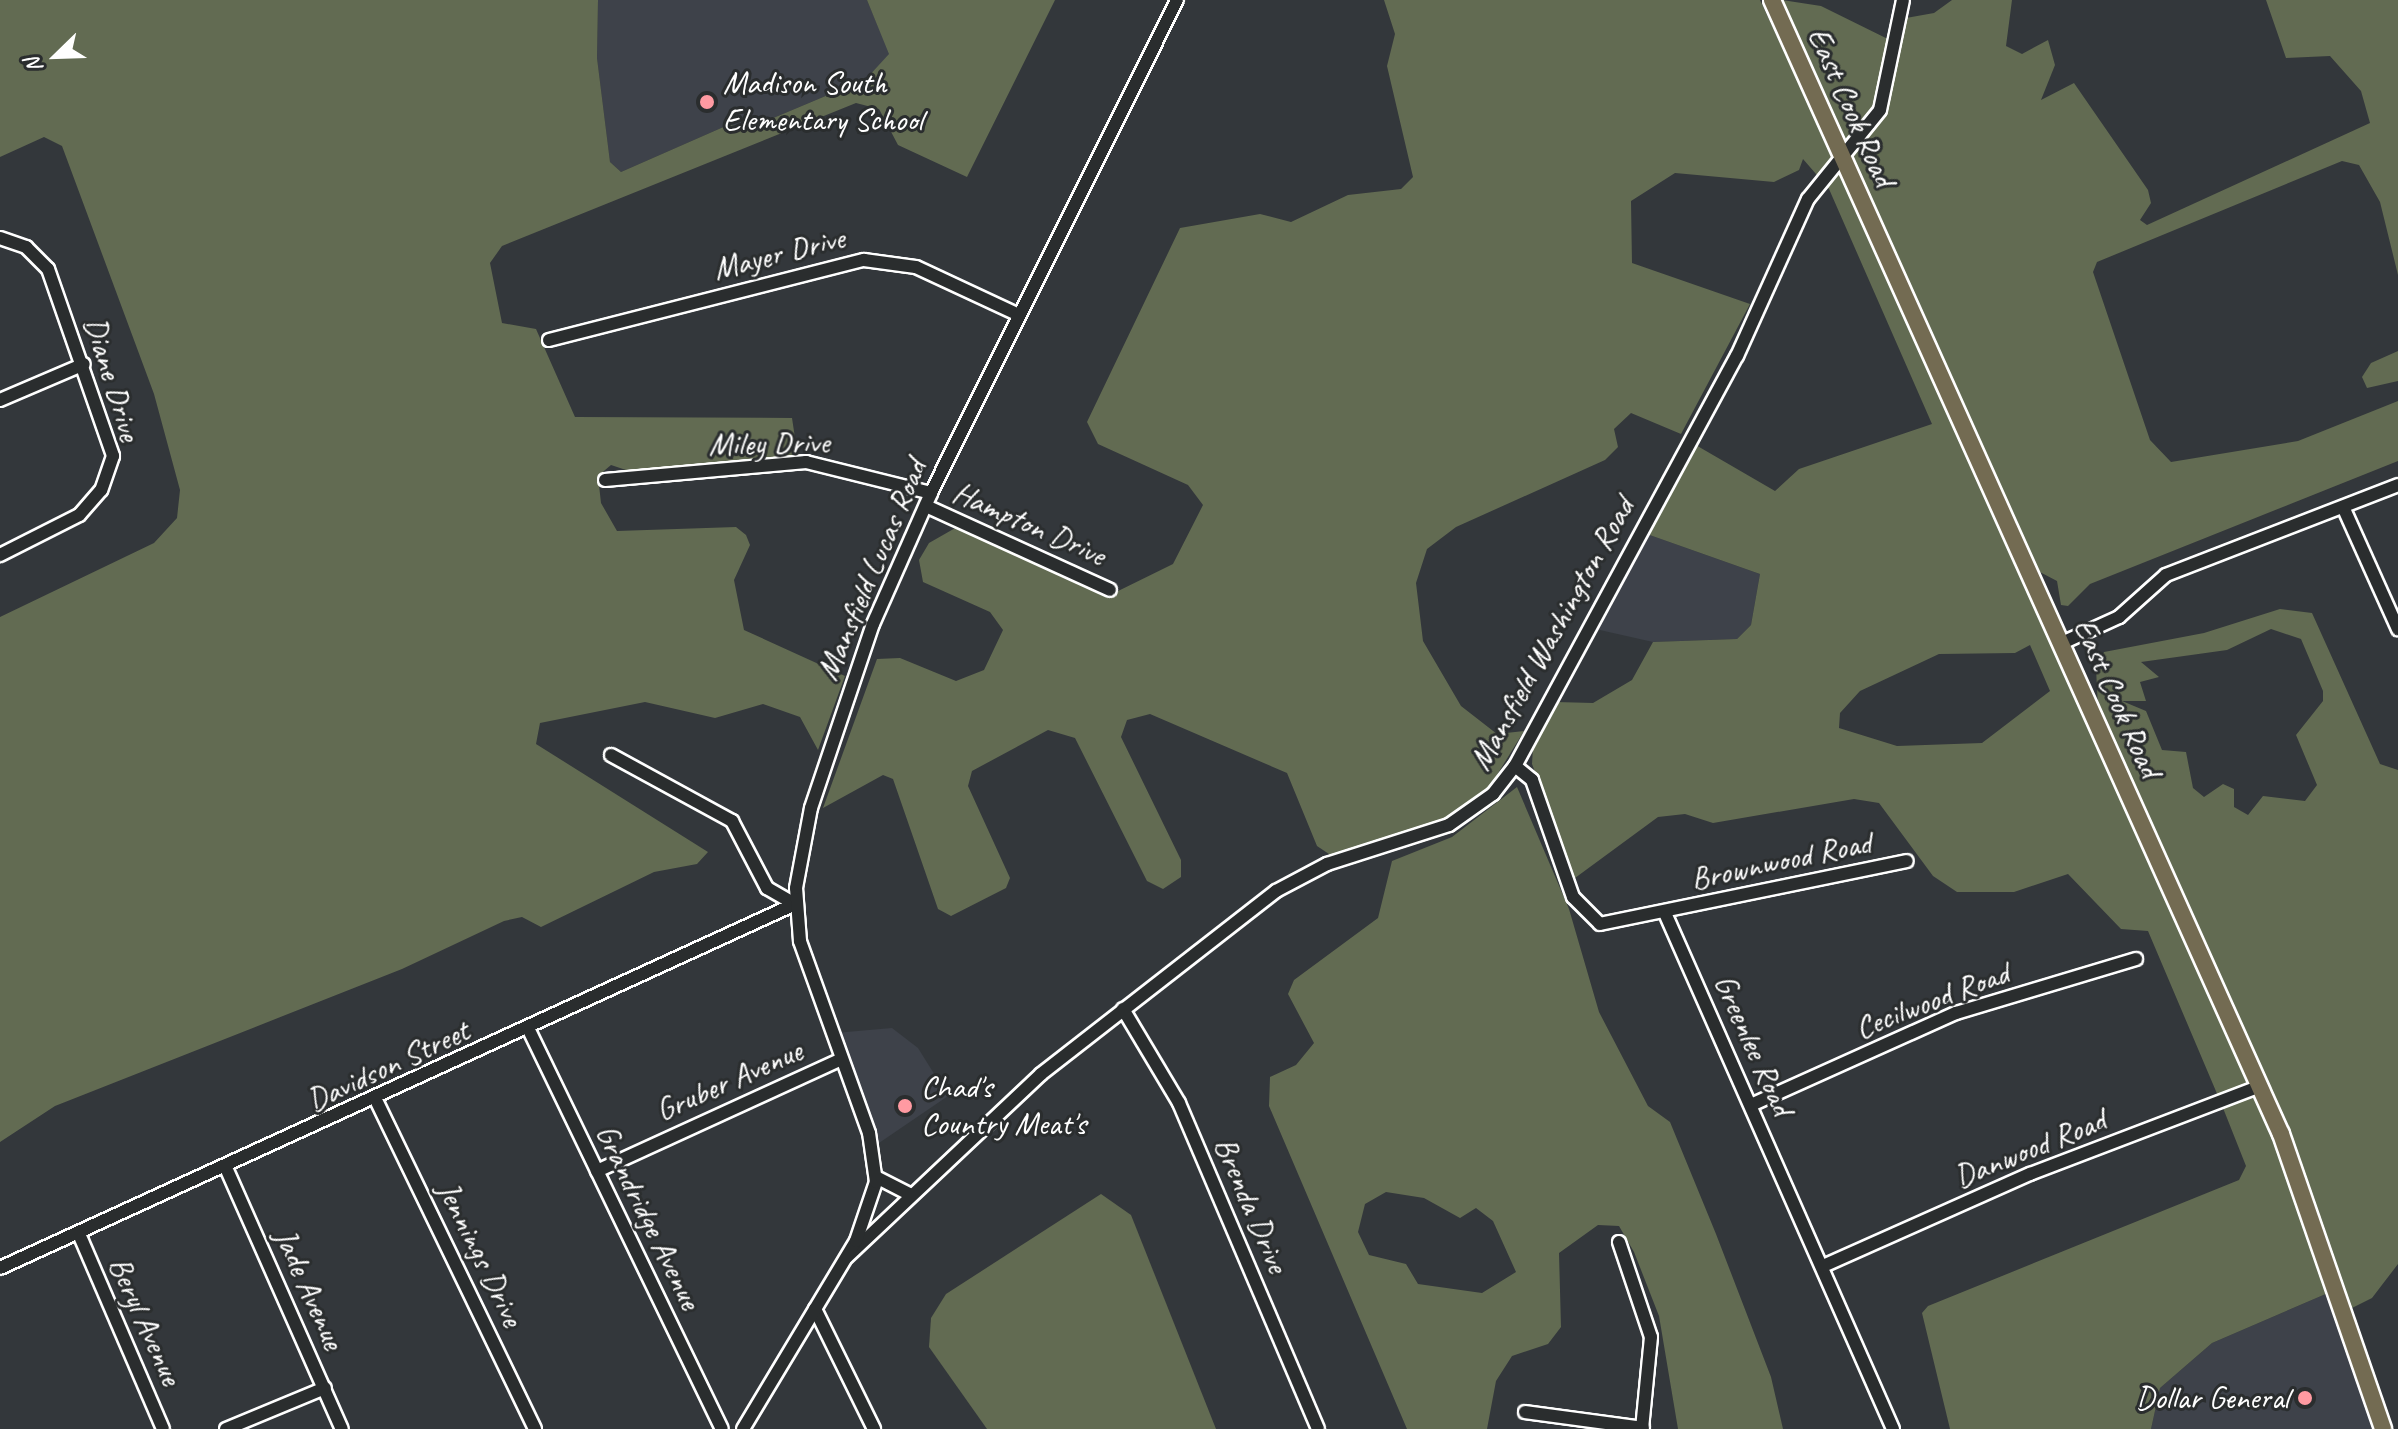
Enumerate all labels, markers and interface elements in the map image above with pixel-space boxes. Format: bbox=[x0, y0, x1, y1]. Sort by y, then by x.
north arrow bbox=[16, 16, 96, 96]
street label: East Cook Road bbox=[1799, 21, 1903, 193]
text: N bbox=[18, 54, 49, 77]
place label: Madison South Elementary School bbox=[723, 65, 923, 140]
marker: Madison South Elementary School bbox=[698, 93, 716, 111]
street label: Mayer Drive bbox=[709, 219, 849, 289]
street label: Diane Drive bbox=[75, 312, 149, 446]
street label: Miley Drive bbox=[708, 424, 830, 464]
street label: Mansfield Lucas Road bbox=[809, 455, 935, 685]
street label: Hampton Drive bbox=[946, 473, 1112, 575]
street label: Mansfield Washington Road bbox=[1461, 491, 1643, 777]
street label: East Cook Road bbox=[2065, 612, 2169, 784]
street label: Brownwood Road bbox=[1687, 823, 1875, 899]
street label: Cecilwood Road bbox=[1850, 954, 2014, 1048]
street label: Greenlee Road bbox=[1705, 969, 1801, 1121]
street label: Davidson Street bbox=[301, 1012, 475, 1120]
street label: Gruber Avenue bbox=[650, 1032, 808, 1130]
place label: Chad's Country Meat's bbox=[921, 1069, 1086, 1144]
marker: Chad's Country Meat's bbox=[896, 1097, 914, 1115]
street label: Danwood Road bbox=[1949, 1101, 2111, 1197]
street label: Grandridge Avenue bbox=[587, 1118, 709, 1316]
street label: Brenda Drive bbox=[1205, 1131, 1297, 1279]
street label: Jennings Drive bbox=[428, 1175, 532, 1333]
street label: Jade Avenue bbox=[265, 1223, 353, 1355]
street label: Beryl Avenue bbox=[100, 1251, 190, 1391]
place label: Dollar General bbox=[2135, 1379, 2289, 1417]
marker: Dollar General bbox=[2296, 1389, 2314, 1407]

